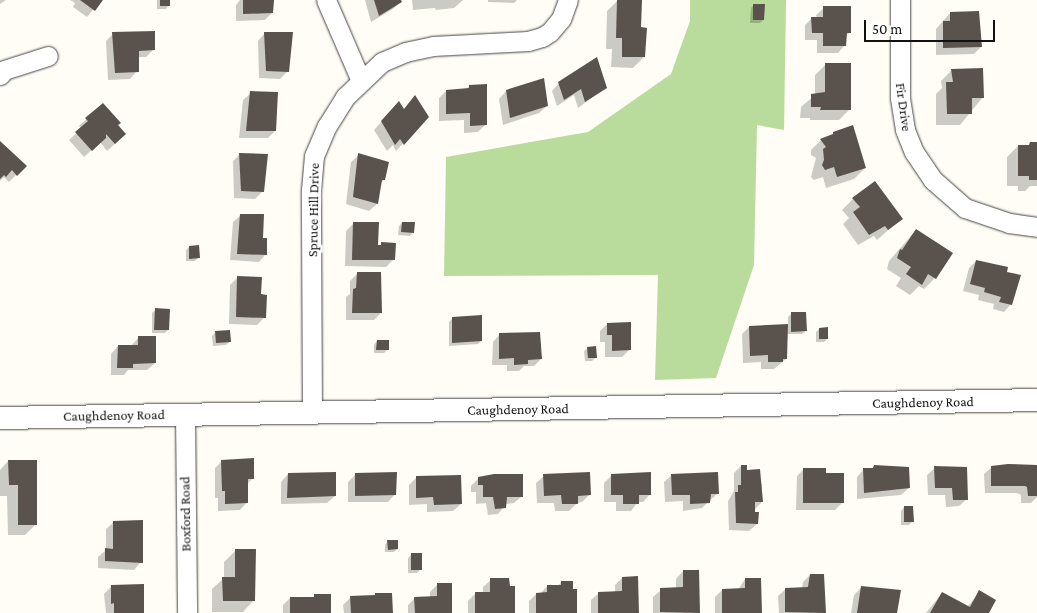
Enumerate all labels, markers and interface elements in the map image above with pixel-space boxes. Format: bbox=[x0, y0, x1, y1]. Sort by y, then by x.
scale bar bbox=[867, 10, 998, 42]
text: 50 m bbox=[872, 21, 902, 37]
street label: Fir Drive bbox=[892, 82, 916, 132]
street label: Spruce Hill Drive bbox=[304, 163, 322, 257]
street label: Caughdenoy Road bbox=[872, 393, 974, 411]
street label: Caughdenoy Road bbox=[467, 400, 569, 418]
street label: Caughdenoy Road bbox=[63, 406, 165, 424]
street label: Boxford Road bbox=[176, 476, 194, 552]

